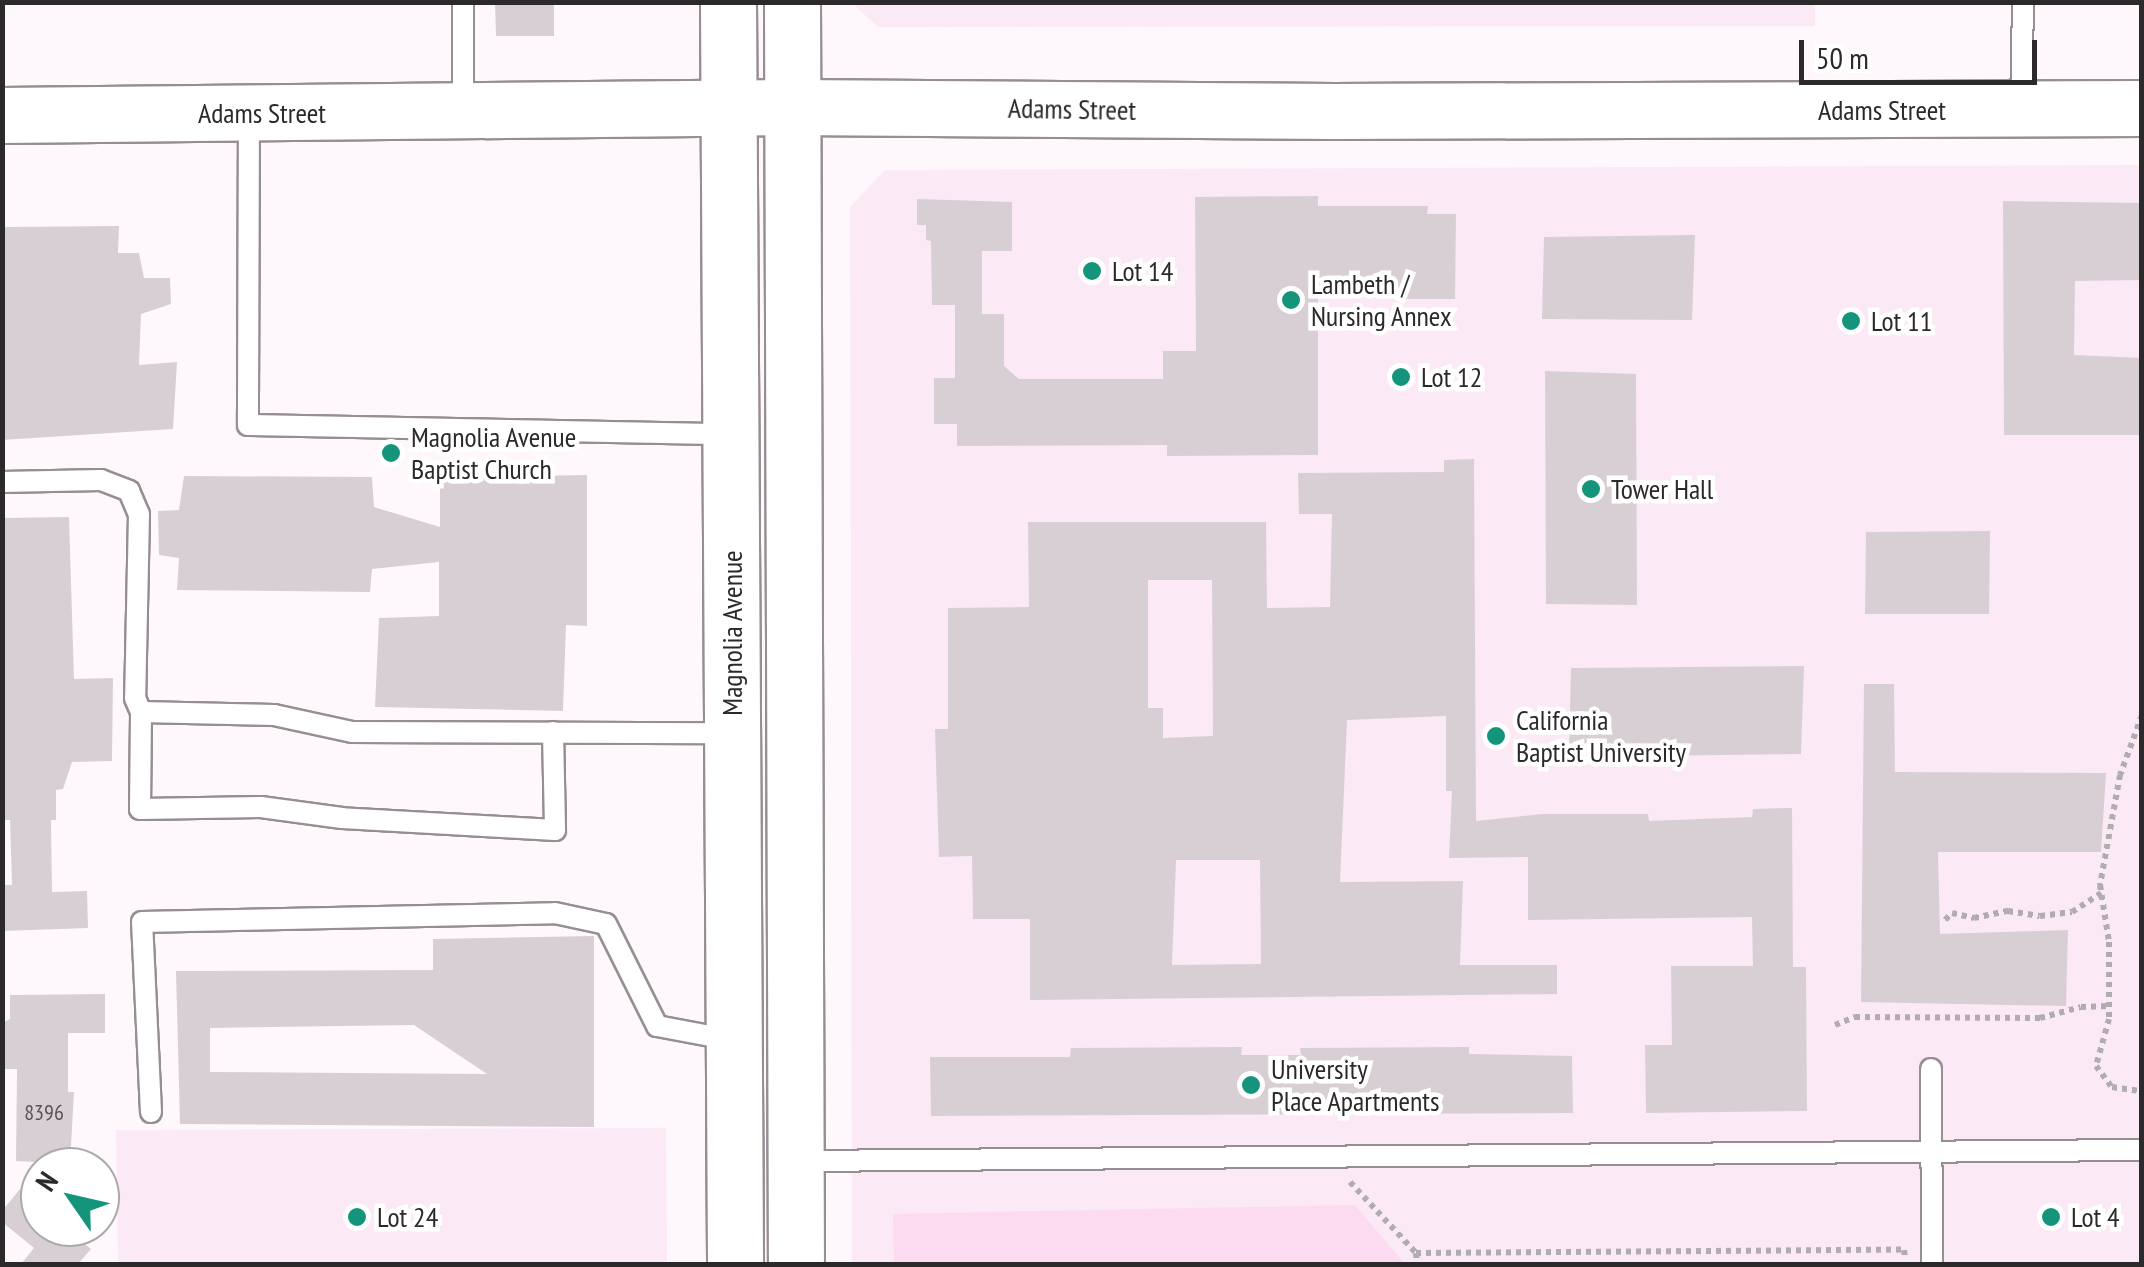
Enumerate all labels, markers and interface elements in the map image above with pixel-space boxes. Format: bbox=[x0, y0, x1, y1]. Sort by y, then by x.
scale bar bbox=[1804, 20, 2042, 82]
text: 50 m bbox=[1816, 38, 1869, 77]
street label: Adams Street bbox=[1008, 91, 1136, 127]
street label: Adams Street bbox=[1818, 93, 1946, 127]
street label: Adams Street bbox=[198, 96, 326, 130]
place label: Lot 14 bbox=[1112, 254, 1173, 288]
marker: Lot 14 bbox=[1081, 260, 1103, 282]
place label: Lambeth / Nursing Annex bbox=[1311, 267, 1452, 333]
marker: Lambeth / Nursing Annex bbox=[1280, 289, 1302, 311]
place label: Lot 11 bbox=[1871, 304, 1932, 338]
marker: Lot 11 bbox=[1840, 310, 1862, 332]
place label: Lot 12 bbox=[1421, 360, 1482, 394]
marker: Lot 12 bbox=[1390, 366, 1412, 388]
place label: Magnolia Avenue Baptist Church bbox=[411, 420, 577, 486]
marker: Magnolia Avenue Baptist Church bbox=[380, 442, 402, 464]
place label: Tower Hall bbox=[1611, 472, 1713, 506]
marker: Tower Hall bbox=[1580, 478, 1602, 500]
street label: Magnolia Avenue bbox=[715, 550, 749, 716]
place label: California Baptist University bbox=[1516, 703, 1686, 769]
marker: California Baptist University bbox=[1485, 725, 1507, 747]
place label: University Place Apartments bbox=[1271, 1052, 1440, 1118]
marker: University Place Apartments bbox=[1240, 1074, 1262, 1096]
house number: 8396 bbox=[24, 1100, 64, 1126]
north arrow bbox=[20, 1147, 120, 1247]
text: N bbox=[27, 1164, 66, 1198]
place label: Lot 24 bbox=[377, 1200, 438, 1234]
place label: Lot 4 bbox=[2071, 1200, 2120, 1234]
marker: Lot 24 bbox=[346, 1206, 368, 1228]
marker: Lot 4 bbox=[2040, 1206, 2062, 1228]

